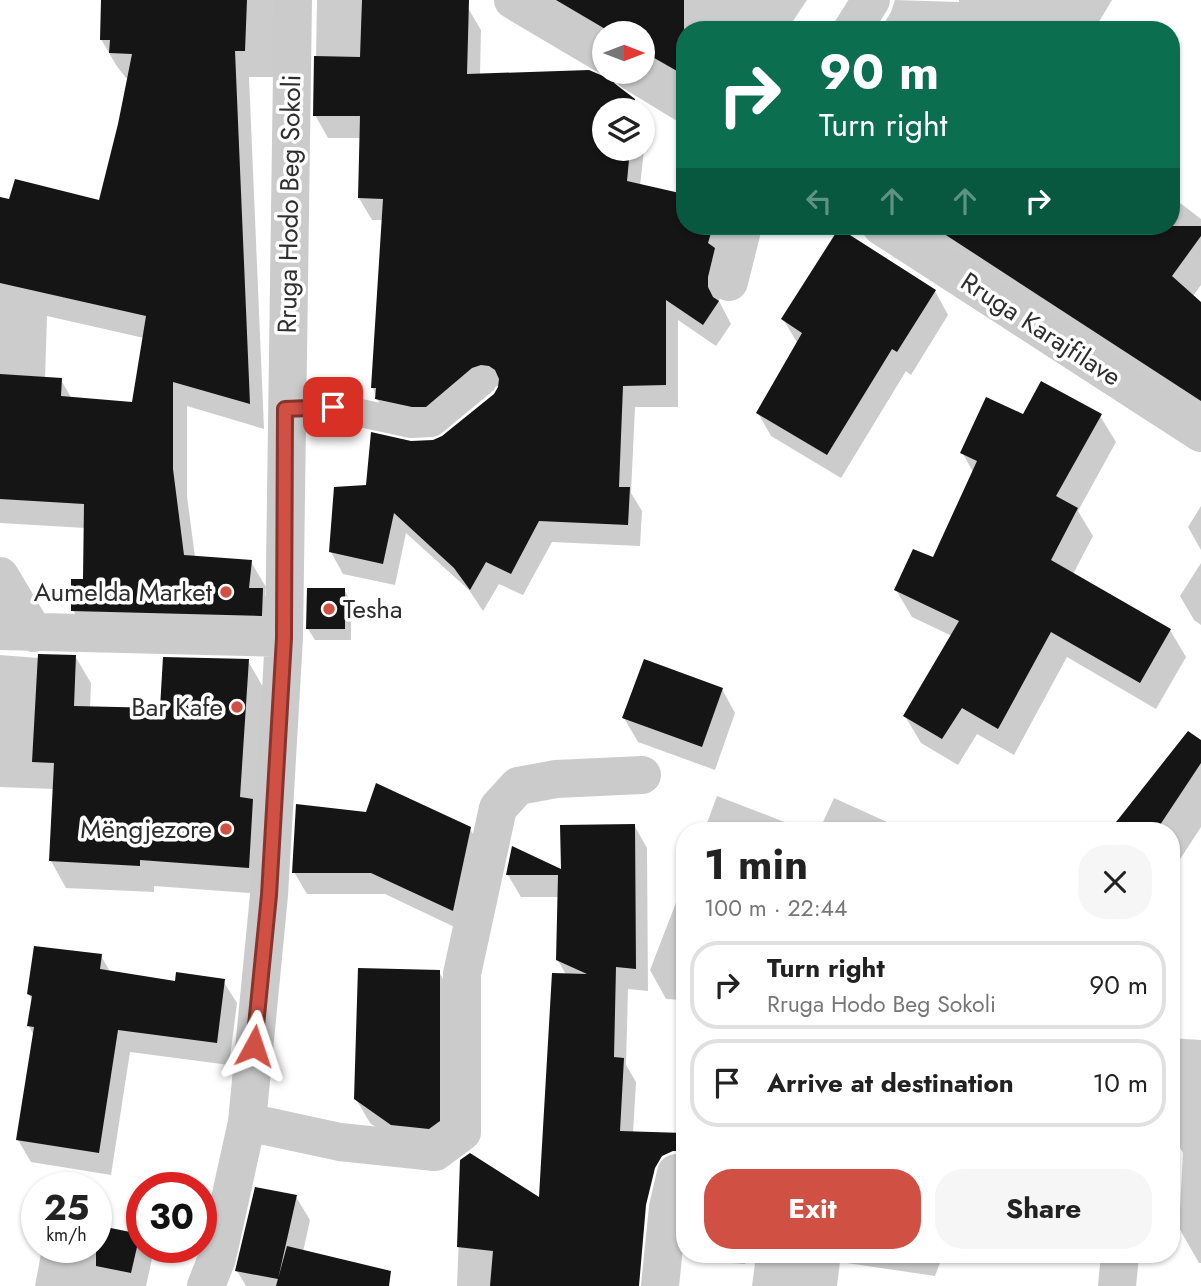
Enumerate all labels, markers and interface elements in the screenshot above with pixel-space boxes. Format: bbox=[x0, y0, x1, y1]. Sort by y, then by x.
north arrow bbox=[592, 21, 654, 84]
map controls bbox=[592, 21, 655, 161]
text: 90 m bbox=[819, 37, 939, 107]
icon: right bbox=[704, 49, 795, 140]
street label: Rruga Hodo Beg Sokoli bbox=[268, 74, 310, 334]
button: layers bbox=[592, 98, 655, 161]
text: Turn right bbox=[819, 102, 948, 148]
icon: left bbox=[800, 182, 838, 220]
icon: ahead bbox=[873, 182, 911, 220]
icon: ahead bbox=[946, 182, 984, 220]
icon: right bbox=[1019, 182, 1057, 220]
street label: Rruga Karajfilave bbox=[953, 263, 1129, 395]
pin bbox=[303, 377, 363, 437]
icon: arrive bbox=[314, 388, 352, 426]
place label: Aumelda Market bbox=[34, 573, 213, 611]
marker: Aumelda Market bbox=[218, 584, 234, 600]
place label: Tesha bbox=[343, 590, 403, 628]
marker: Tesha bbox=[321, 601, 337, 617]
place label: Bar Kafe bbox=[131, 688, 223, 726]
marker: Bar Kafe bbox=[229, 699, 245, 715]
place label: Mëngjezore bbox=[80, 810, 212, 848]
marker: Mëngjezore bbox=[218, 821, 234, 837]
text: 1 min bbox=[704, 834, 808, 895]
button: close bbox=[1078, 845, 1152, 919]
text: 100 m · 22:44 bbox=[704, 891, 847, 925]
text: Turn right bbox=[767, 949, 885, 987]
icon: right bbox=[708, 966, 746, 1004]
text: 90 m bbox=[1089, 966, 1148, 1004]
text: Rruga Hodo Beg Sokoli bbox=[767, 987, 996, 1021]
position arrow bbox=[217, 1009, 291, 1083]
icon: arrive bbox=[708, 1064, 746, 1102]
text: Arrive at destination bbox=[767, 1064, 1014, 1102]
text: 10 m bbox=[1093, 1064, 1148, 1102]
button: Exit bbox=[704, 1169, 921, 1249]
button: Share bbox=[935, 1169, 1152, 1249]
speed limit sign: 30 bbox=[126, 1172, 217, 1263]
text: 25 bbox=[44, 1183, 89, 1233]
text: km/h bbox=[46, 1222, 87, 1248]

